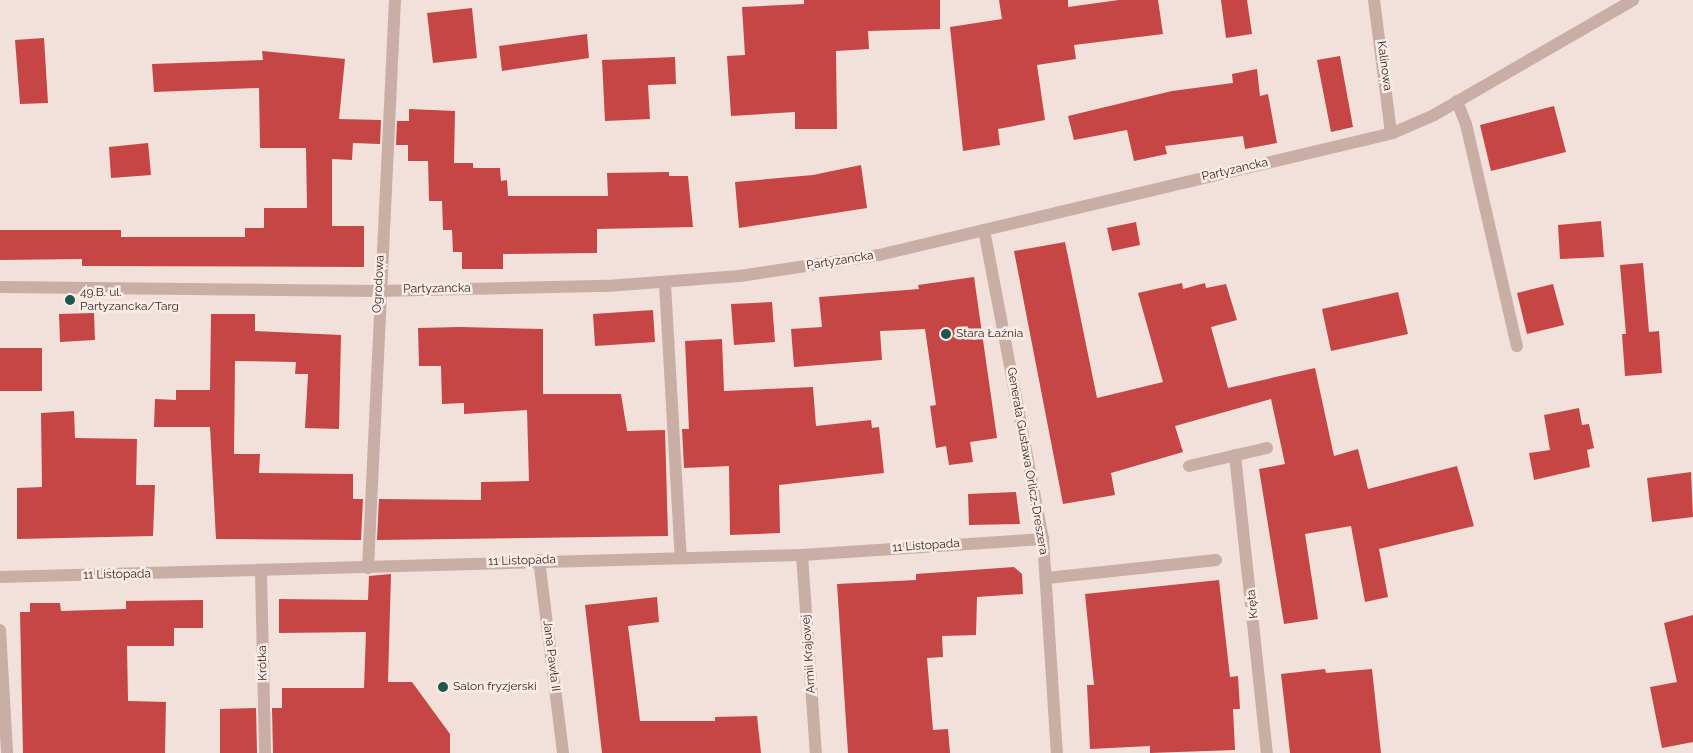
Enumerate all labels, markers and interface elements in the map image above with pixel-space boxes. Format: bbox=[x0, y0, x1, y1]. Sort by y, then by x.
street label: Kalinowa bbox=[1373, 40, 1395, 92]
street label: Partyzancka bbox=[1200, 155, 1270, 185]
street label: Partyzancka bbox=[806, 249, 874, 273]
street label: Ogrodowa bbox=[370, 255, 388, 313]
street label: Partyzancka bbox=[403, 281, 471, 297]
place label: 49.B. ul. Partyzancka/Targ bbox=[80, 286, 179, 314]
marker: 49.B. ul. Partyzancka/Targ bbox=[64, 294, 76, 306]
place label: Stara Łaźnia bbox=[956, 327, 1023, 341]
marker: Stara Łaźnia bbox=[940, 328, 952, 340]
street label: Generała Gustawa Orlicz-Dreszera bbox=[1003, 366, 1051, 556]
street label: 11 Listopada bbox=[892, 536, 960, 556]
street label: 11 Listopada bbox=[488, 553, 556, 569]
street label: 11 Listopada bbox=[83, 567, 151, 583]
street label: Kręta bbox=[1244, 589, 1262, 619]
street label: Armii Krajowej bbox=[799, 614, 819, 694]
street label: Jana Pawła II bbox=[540, 620, 562, 692]
street label: Krótka bbox=[255, 645, 271, 681]
place label: Salon fryzjerski bbox=[453, 680, 537, 694]
marker: Salon fryzjerski bbox=[437, 681, 449, 693]

